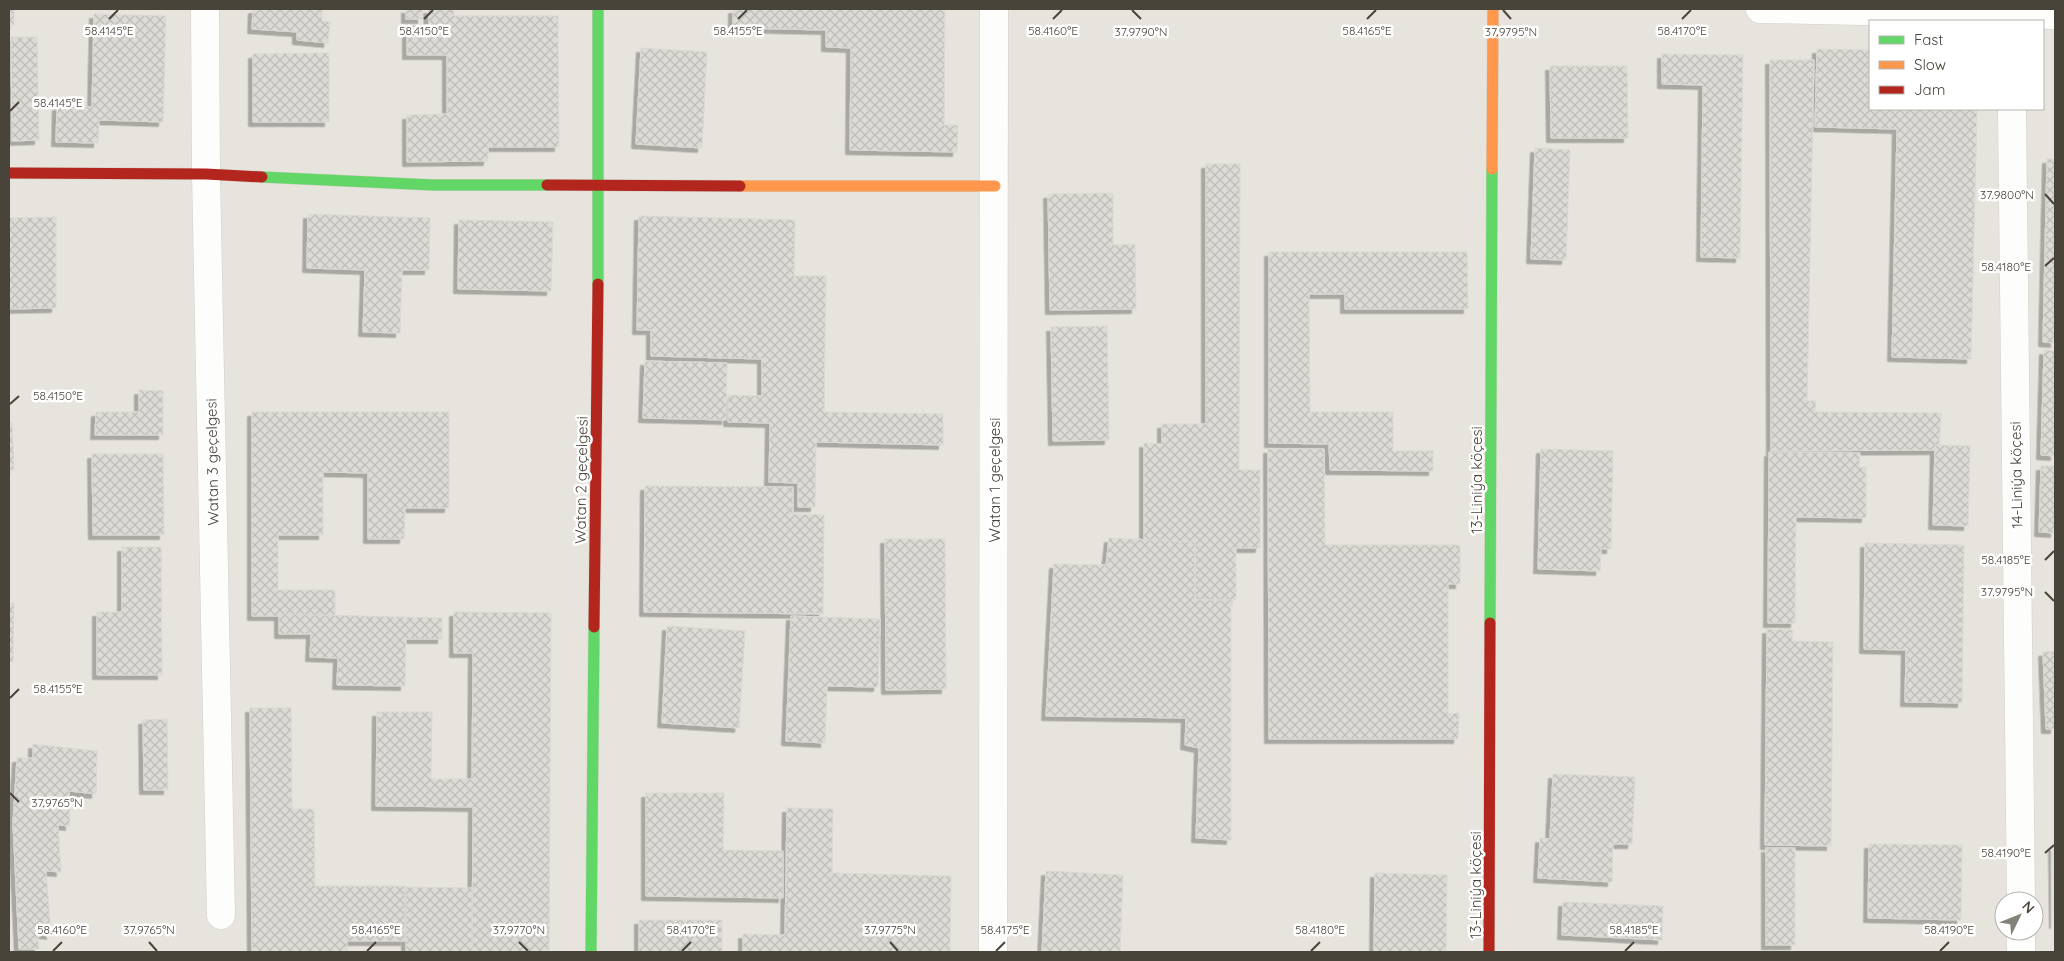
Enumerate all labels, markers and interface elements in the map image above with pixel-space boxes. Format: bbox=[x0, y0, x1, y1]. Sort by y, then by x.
legend bbox=[1869, 20, 2044, 110]
text: 58.4145°E bbox=[84, 23, 134, 38]
text: 58.4150°E bbox=[399, 23, 449, 38]
text: 58.4155°E bbox=[713, 23, 763, 38]
text: 58.4160°E bbox=[1028, 23, 1078, 38]
text: 58.4165°E bbox=[1342, 23, 1392, 38]
text: 58.4170°E bbox=[1657, 23, 1707, 38]
text: 37.9790°N bbox=[1115, 24, 1167, 39]
text: 37.9795°N bbox=[1485, 24, 1537, 39]
text: Fast bbox=[1914, 30, 1943, 49]
text: Slow bbox=[1914, 55, 1946, 74]
text: Jam bbox=[1914, 80, 1945, 99]
text: 58.4145°E bbox=[33, 95, 83, 110]
text: 37.9800°N bbox=[1980, 187, 2034, 202]
text: 58.4180°E bbox=[1981, 259, 2031, 274]
text: 58.4150°E bbox=[33, 388, 83, 403]
street label: Watan 3 geçelgesi bbox=[201, 398, 223, 526]
street label: Watan 2 geçelgesi bbox=[570, 416, 592, 544]
street label: Watan 1 geçelgesi bbox=[985, 418, 1004, 542]
street label: 14-Liniýa köçesi bbox=[2006, 421, 2026, 529]
street label: 13-Liniýa köçesi bbox=[1467, 426, 1486, 534]
text: 58.4185°E bbox=[1981, 552, 2031, 567]
text: 37.9795°N bbox=[1981, 584, 2033, 599]
text: 58.4155°E bbox=[33, 681, 83, 696]
text: 37.9765°N bbox=[31, 795, 83, 810]
street label: 13-Liniýa köçesi bbox=[1466, 831, 1485, 939]
text: 58.4190°E bbox=[1981, 845, 2031, 860]
north arrow bbox=[1994, 891, 2044, 941]
text: N bbox=[2018, 897, 2039, 917]
text: 58.4160°E bbox=[37, 922, 87, 937]
text: 37.9765°N bbox=[123, 922, 175, 937]
text: 58.4165°E bbox=[351, 922, 401, 937]
text: 37.9770°N bbox=[493, 922, 545, 937]
text: 58.4170°E bbox=[666, 922, 716, 937]
text: 37.9775°N bbox=[864, 922, 916, 937]
text: 58.4175°E bbox=[980, 922, 1030, 937]
text: 58.4180°E bbox=[1295, 922, 1345, 937]
text: 58.4185°E bbox=[1609, 922, 1659, 937]
text: 58.4190°E bbox=[1924, 922, 1974, 937]

